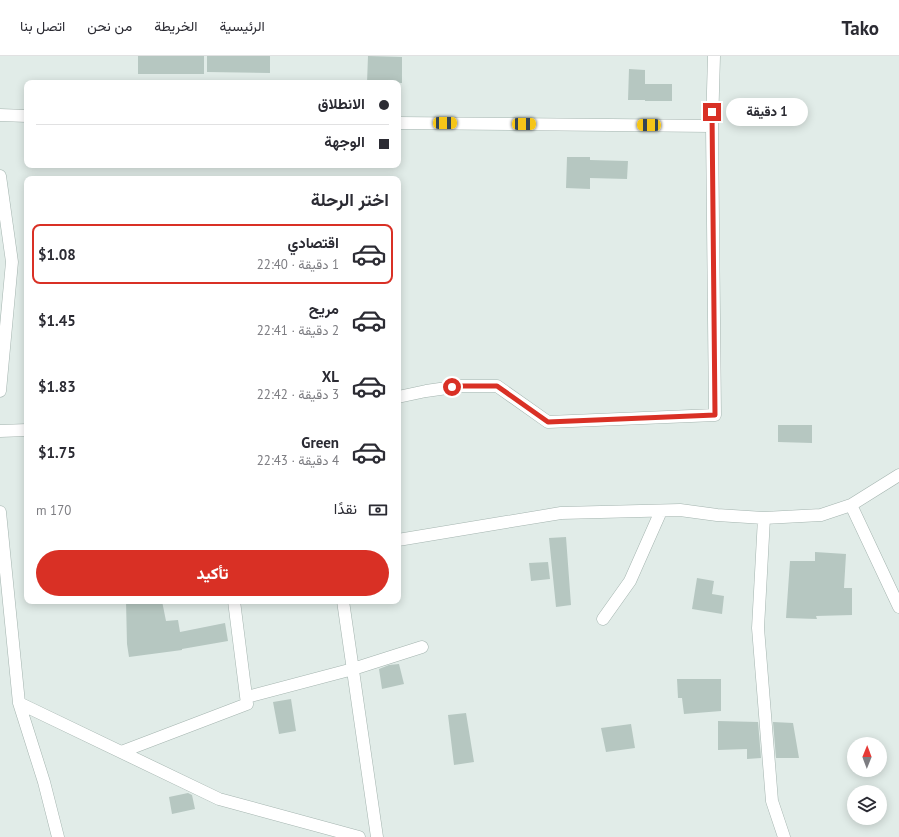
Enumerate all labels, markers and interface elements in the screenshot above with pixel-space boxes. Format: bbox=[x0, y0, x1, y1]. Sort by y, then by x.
text: Tako bbox=[841, 16, 879, 40]
text: اتصل بنا bbox=[20, 17, 65, 35]
text: من نحن bbox=[87, 17, 132, 35]
text: الخريطة bbox=[154, 17, 197, 35]
text: الرئيسية bbox=[219, 17, 265, 35]
text: الانطلاق bbox=[318, 94, 365, 113]
callout: 1 دقيقة bbox=[726, 98, 808, 126]
route end bbox=[703, 103, 721, 121]
text: 1 دقيقة bbox=[746, 103, 788, 120]
car bbox=[433, 117, 457, 129]
car bbox=[512, 118, 536, 130]
car bbox=[637, 119, 661, 131]
text: الوجهة bbox=[324, 132, 365, 151]
text: اختر الرحلة bbox=[311, 188, 389, 211]
text: اقتصادي bbox=[287, 233, 339, 252]
icon: car bbox=[351, 236, 387, 272]
text: $1.08 bbox=[38, 245, 76, 264]
text: 1 دقيقة · 22:40 bbox=[257, 256, 339, 273]
text: مريح bbox=[309, 299, 339, 318]
icon: car bbox=[351, 302, 387, 338]
text: $1.45 bbox=[38, 311, 76, 330]
text: 2 دقيقة · 22:41 bbox=[257, 322, 339, 339]
text: XL bbox=[322, 367, 339, 386]
icon: car bbox=[351, 368, 387, 404]
text: $1.83 bbox=[38, 377, 76, 396]
route start bbox=[443, 378, 461, 396]
text: 3 دقيقة · 22:42 bbox=[257, 386, 339, 403]
text: Green bbox=[301, 433, 339, 452]
icon: car bbox=[351, 434, 387, 470]
text: $1.75 bbox=[38, 443, 76, 462]
text: 4 دقيقة · 22:43 bbox=[257, 452, 339, 469]
text: نقدًا bbox=[334, 499, 357, 518]
icon: cash bbox=[367, 499, 389, 521]
text: 170 m bbox=[36, 502, 71, 519]
button: تأكيد bbox=[36, 550, 389, 596]
north arrow bbox=[847, 737, 887, 777]
map controls bbox=[847, 737, 887, 825]
button: layers bbox=[847, 785, 887, 825]

